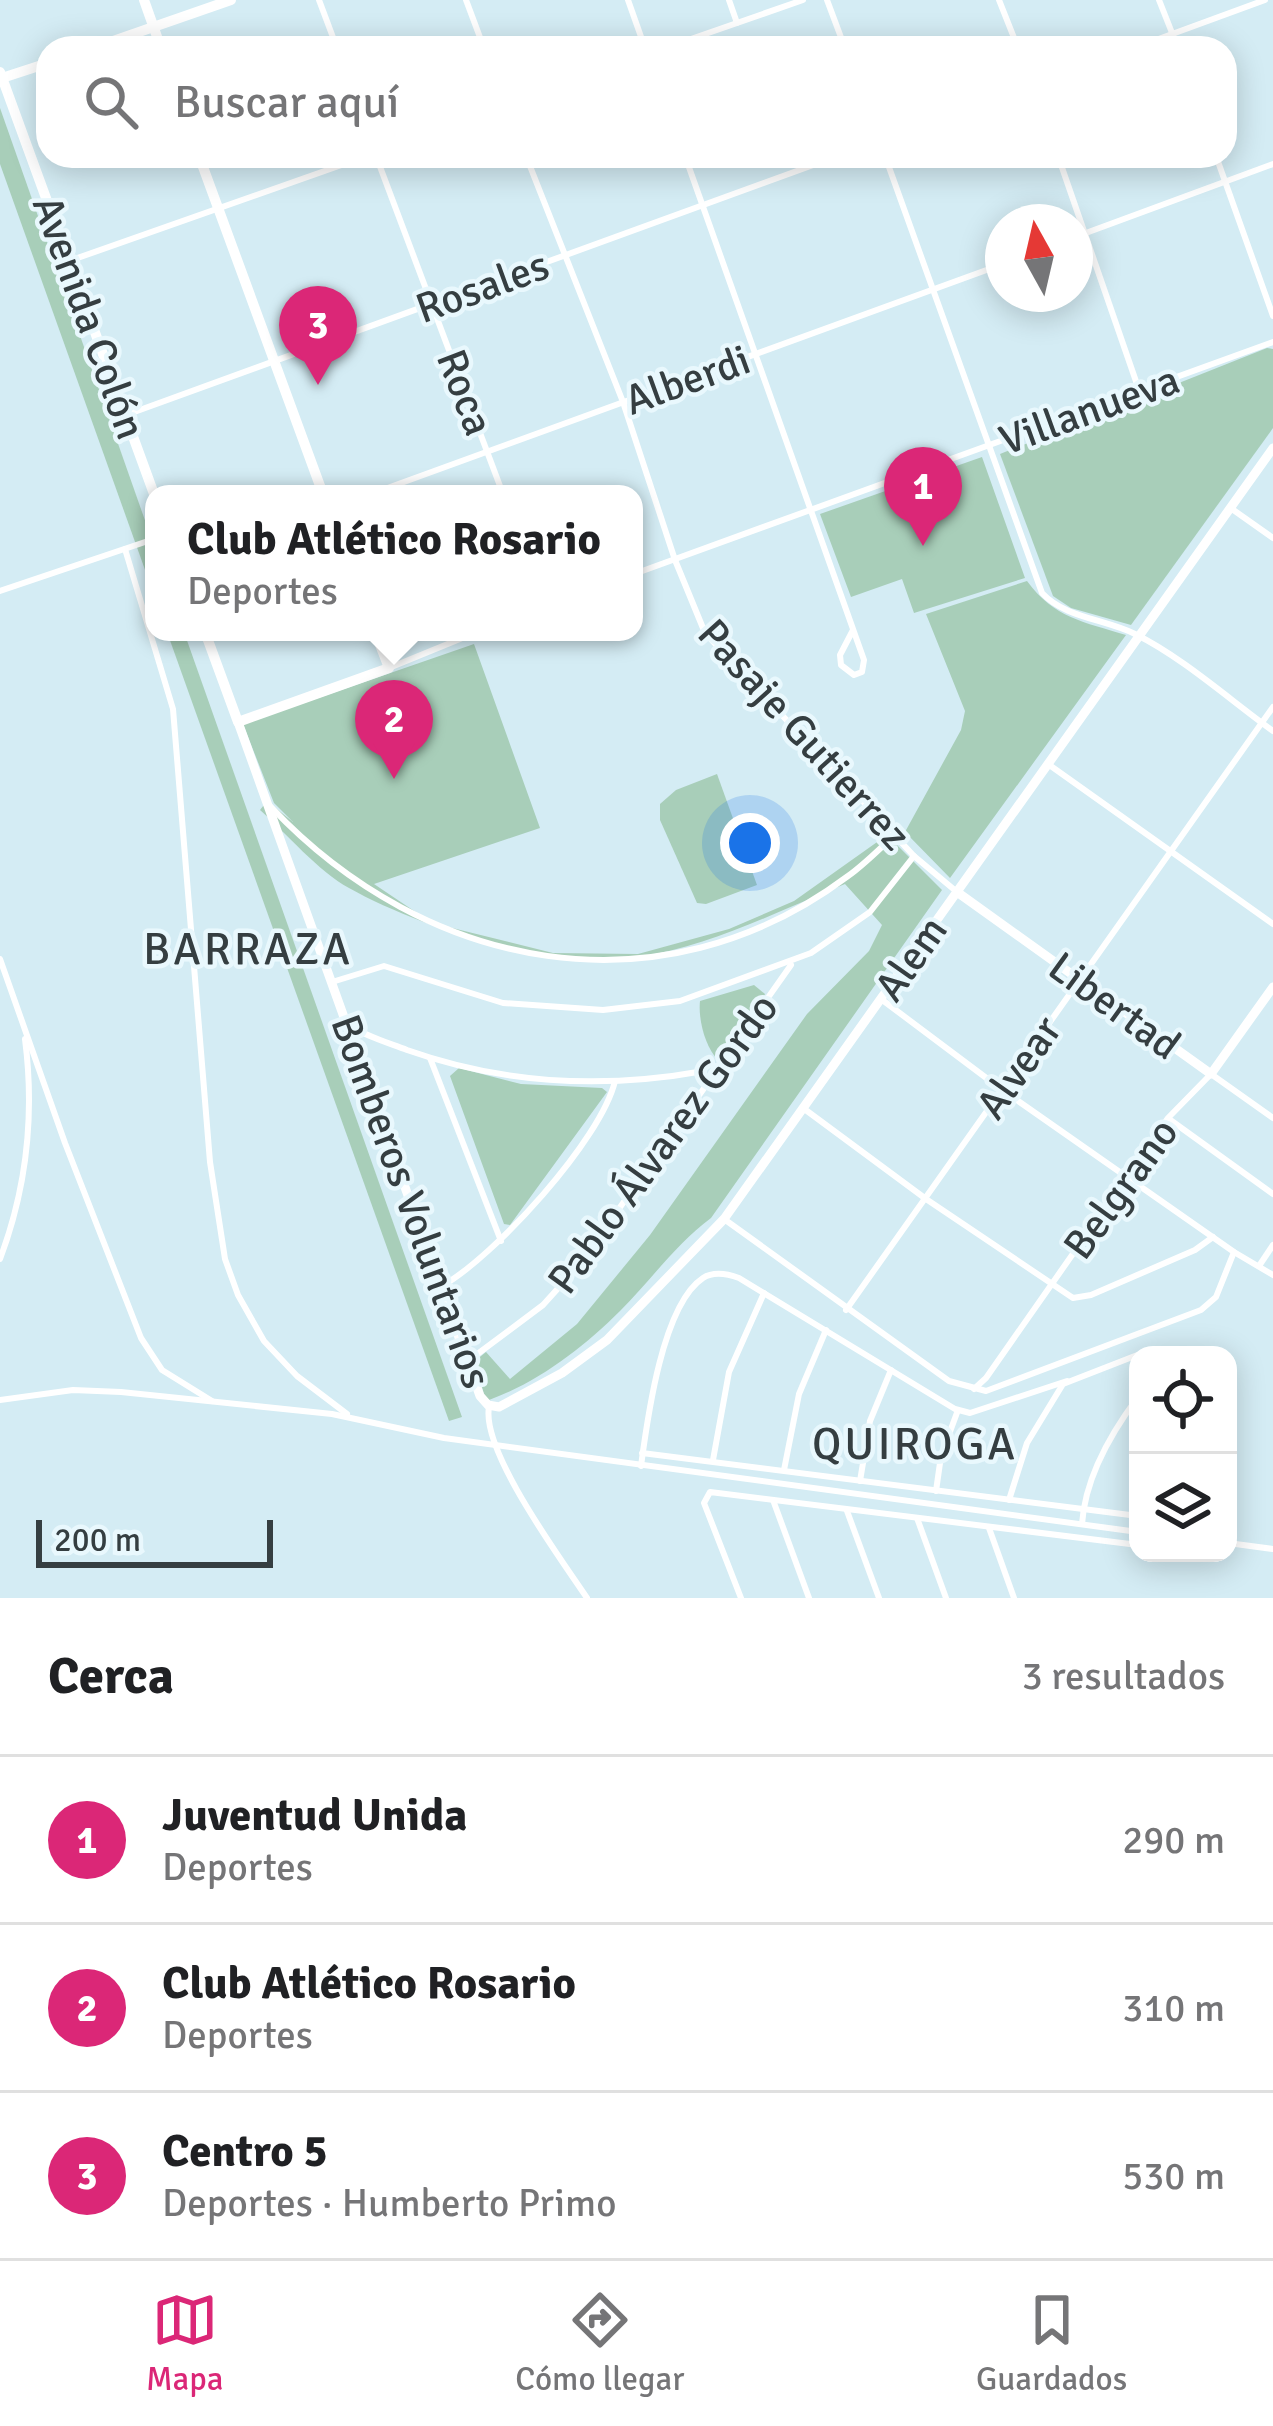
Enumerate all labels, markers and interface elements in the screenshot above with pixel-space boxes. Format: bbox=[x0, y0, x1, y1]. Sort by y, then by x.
search box bbox=[36, 36, 1237, 168]
icon: search bbox=[78, 69, 144, 135]
text: Buscar aquí bbox=[174, 75, 399, 130]
street label: Avenida Colón bbox=[21, 189, 156, 446]
north arrow bbox=[985, 204, 1093, 312]
street label: Rosales bbox=[409, 240, 556, 335]
pin: 3 bbox=[279, 286, 357, 385]
street label: Alberdi bbox=[618, 334, 757, 426]
street label: Roca bbox=[425, 343, 504, 443]
street label: Villanueva bbox=[993, 354, 1186, 466]
pin: 1 bbox=[884, 447, 962, 546]
popup bbox=[145, 485, 643, 641]
text: Club Atlético Rosario bbox=[187, 512, 601, 567]
text: Deportes bbox=[187, 567, 338, 615]
street label: Pasaje Gutierrez bbox=[687, 609, 921, 861]
pin: 2 bbox=[355, 680, 433, 779]
your location bbox=[720, 813, 780, 873]
street label: Alem bbox=[864, 907, 958, 1011]
district label: BARRAZA bbox=[143, 922, 353, 977]
street label: Libertad bbox=[1038, 941, 1190, 1071]
street label: Pablo Álvarez Gordo bbox=[537, 984, 789, 1304]
street label: Alvear bbox=[966, 1006, 1073, 1129]
street label: Bomberos Voluntarios bbox=[319, 1008, 502, 1395]
street label: Belgrano bbox=[1053, 1108, 1189, 1269]
map controls bbox=[1129, 1346, 1237, 1562]
button: locate bbox=[1129, 1346, 1237, 1454]
district label: QUIROGA bbox=[812, 1417, 1018, 1472]
button: layers bbox=[1129, 1454, 1237, 1562]
scale bar bbox=[36, 1514, 273, 1567]
text: 200 m bbox=[54, 1520, 141, 1561]
text: Cerca bbox=[48, 1645, 174, 1708]
text: 3 resultados bbox=[1022, 1652, 1225, 1700]
text: Juventud Unida bbox=[162, 1788, 467, 1843]
text: 1 bbox=[76, 1816, 98, 1864]
text: 290 m bbox=[1122, 1816, 1225, 1864]
text: Deportes bbox=[162, 1843, 313, 1891]
text: Club Atlético Rosario bbox=[162, 1956, 576, 2011]
text: 2 bbox=[76, 1984, 98, 2032]
text: 310 m bbox=[1122, 1984, 1225, 2032]
text: Deportes bbox=[162, 2011, 313, 2059]
text: Centro 5 bbox=[162, 2124, 328, 2179]
text: 3 bbox=[76, 2152, 98, 2200]
text: 530 m bbox=[1122, 2152, 1225, 2200]
text: Deportes · Humberto Primo bbox=[162, 2179, 616, 2227]
tab: Mapa bbox=[146, 2287, 223, 2400]
tab: Cómo llegar bbox=[515, 2287, 684, 2400]
tab: Guardados bbox=[976, 2287, 1127, 2400]

